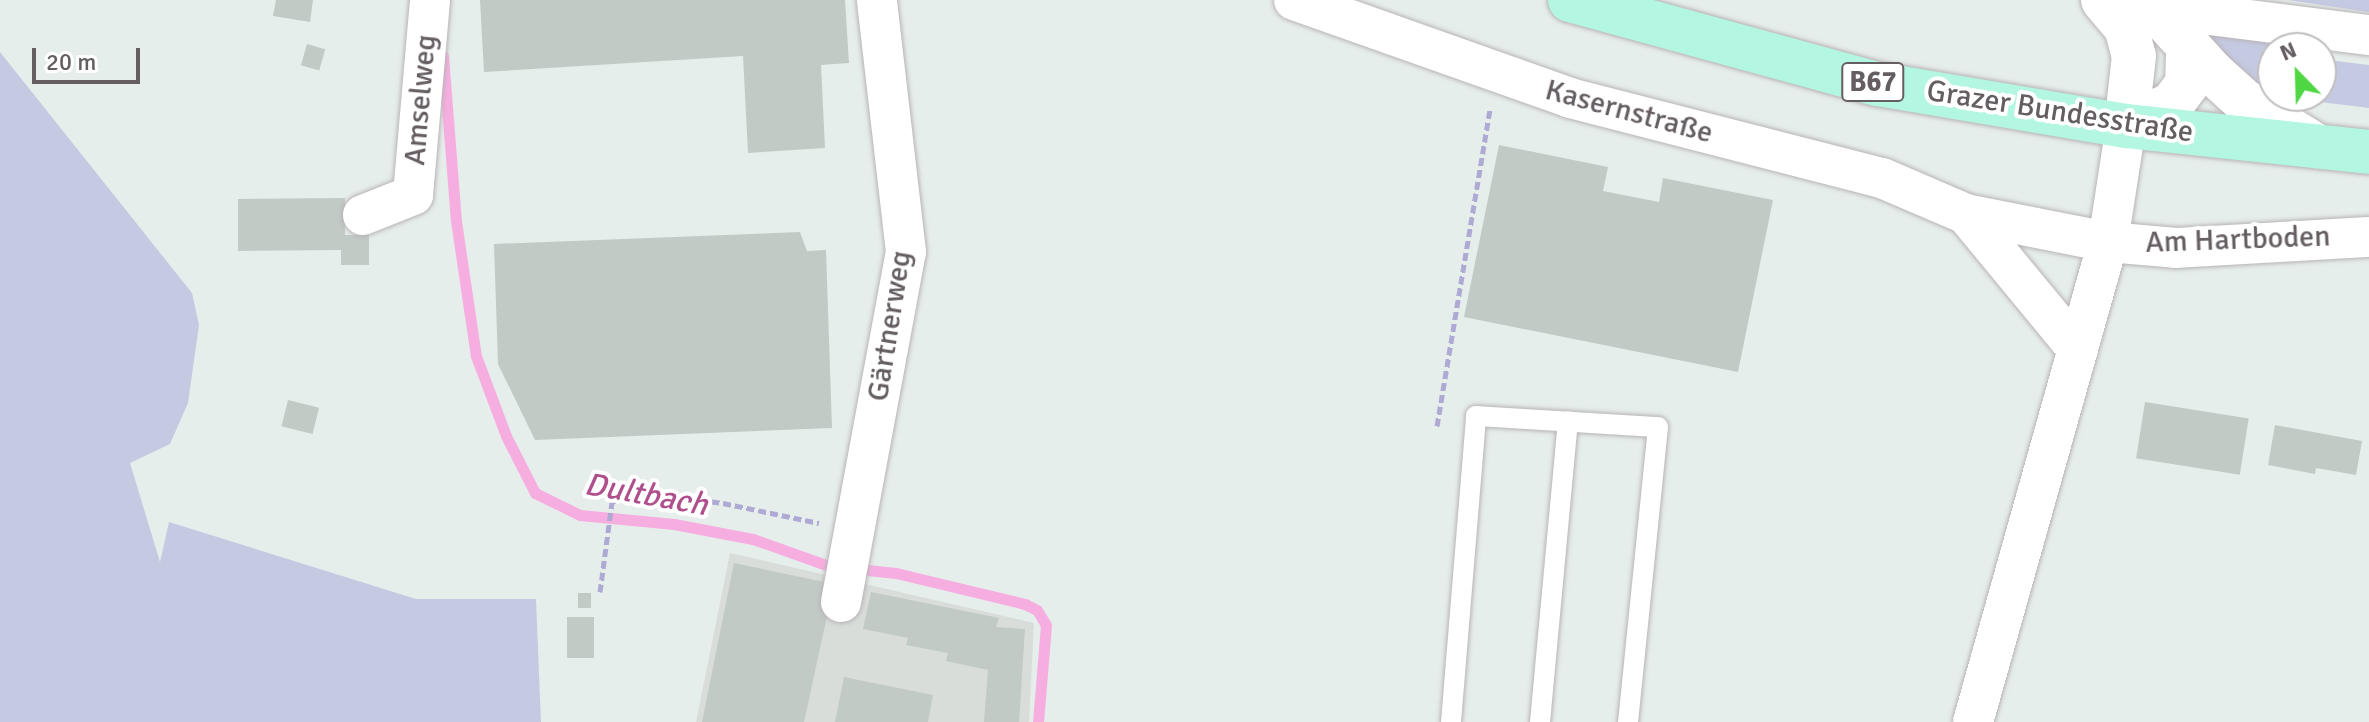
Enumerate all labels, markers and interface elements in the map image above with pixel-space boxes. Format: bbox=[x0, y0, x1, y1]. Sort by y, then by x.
scale bar bbox=[36, 32, 144, 82]
north arrow bbox=[2257, 32, 2337, 112]
street label: Amselweg bbox=[397, 33, 445, 167]
text: N bbox=[2276, 36, 2301, 67]
text: 20 m bbox=[46, 47, 96, 77]
road number: B67 bbox=[1841, 58, 1905, 106]
street label: Kasernstraße bbox=[1541, 72, 1717, 152]
street label: Grazer Bundesstraße bbox=[1924, 73, 2196, 151]
street label: Am Hartboden bbox=[2145, 219, 2331, 261]
street label: Gärtnerweg bbox=[860, 248, 920, 404]
water label: Dultbach bbox=[582, 465, 710, 525]

